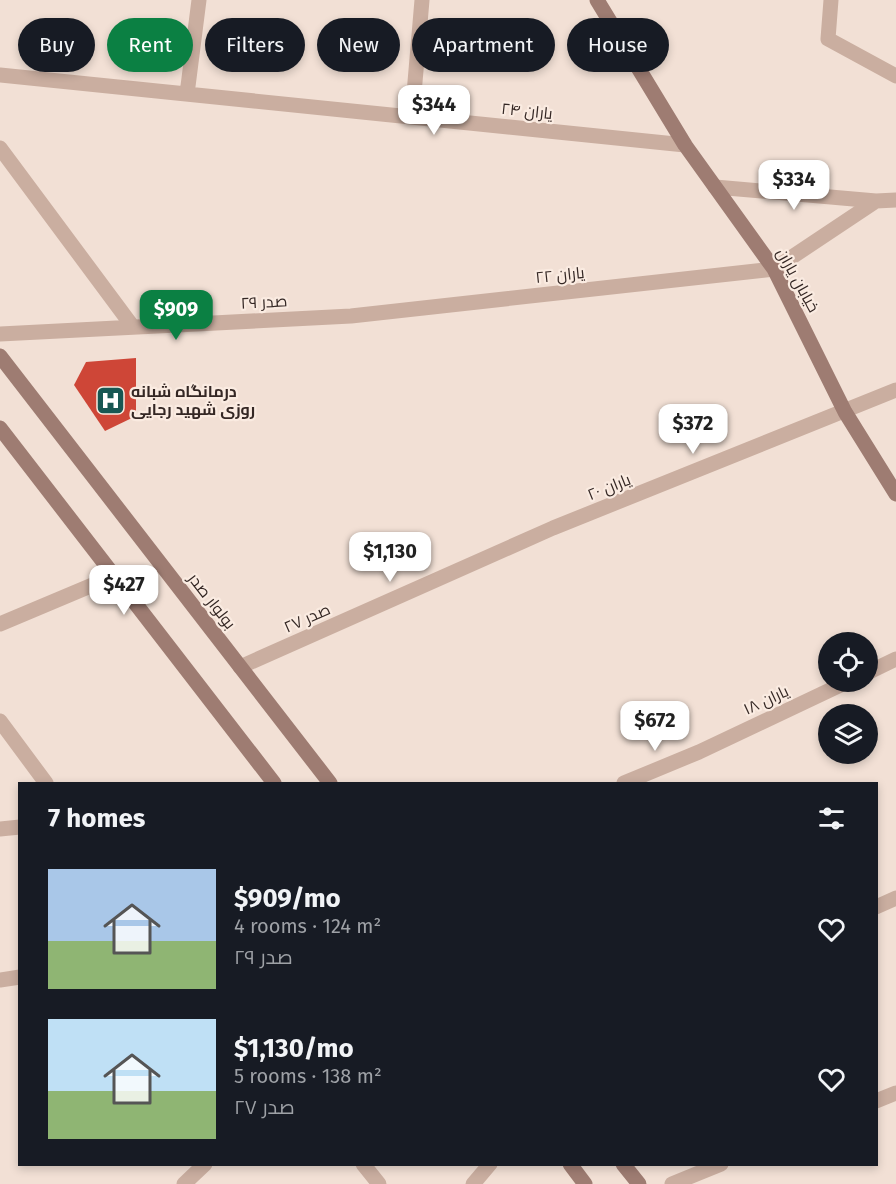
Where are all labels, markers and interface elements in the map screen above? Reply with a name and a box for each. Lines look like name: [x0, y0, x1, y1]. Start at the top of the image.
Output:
chip: Buy: [18, 18, 95, 72]
chip: Rent: [107, 18, 193, 72]
chip: Filters: [205, 18, 305, 72]
chip: New: [317, 18, 400, 72]
chip: Apartment: [412, 18, 555, 72]
chip: House: [567, 18, 669, 72]
pin: $344: [398, 85, 470, 136]
text: $344: [412, 92, 456, 116]
street label: یاران ۲۴: [500, 99, 554, 124]
pin: $334: [758, 160, 830, 211]
text: $334: [772, 167, 816, 191]
street label: خیابان یاران: [772, 245, 823, 316]
street label: یاران ۲۲: [535, 263, 586, 288]
pin: $909: [140, 290, 212, 341]
street label: صدر ۲۹: [240, 291, 288, 313]
text: $909: [154, 297, 198, 321]
place label: درمانگاه شبانه روزی شهید رجایی: [131, 382, 255, 419]
hospital icon: درمانگاه شبانه روزی شهید رجایی: [94, 384, 126, 416]
pin: $372: [657, 404, 729, 455]
text: $372: [673, 411, 713, 435]
street label: یاران ۲۰: [585, 470, 634, 505]
pin: $1,130: [341, 532, 439, 583]
text: $1,130: [363, 539, 417, 563]
pin: $427: [88, 565, 160, 616]
street label: بولوار صدر: [184, 568, 240, 633]
text: $427: [103, 572, 145, 596]
street label: صدر ۲۷: [281, 599, 333, 637]
map controls: [818, 632, 878, 764]
button: locate: [818, 632, 878, 692]
street label: یاران ۱۸: [741, 681, 793, 720]
pin: $672: [619, 701, 691, 752]
button: layers: [818, 704, 878, 764]
text: $672: [634, 708, 676, 732]
icon: filters: [815, 802, 848, 835]
text: 7 homes: [48, 803, 145, 834]
text: $909/mo: [234, 883, 341, 914]
icon: home: [96, 893, 168, 965]
icon: heart: [815, 913, 848, 946]
text: 4 rooms · 124 m²: [234, 914, 381, 938]
text: صدر ۲۹: [234, 945, 293, 969]
text: $1,130/mo: [234, 1033, 354, 1064]
icon: home: [96, 1043, 168, 1115]
icon: heart: [815, 1063, 848, 1096]
text: 5 rooms · 138 m²: [234, 1064, 382, 1088]
text: صدر ۲۷: [234, 1095, 295, 1119]

